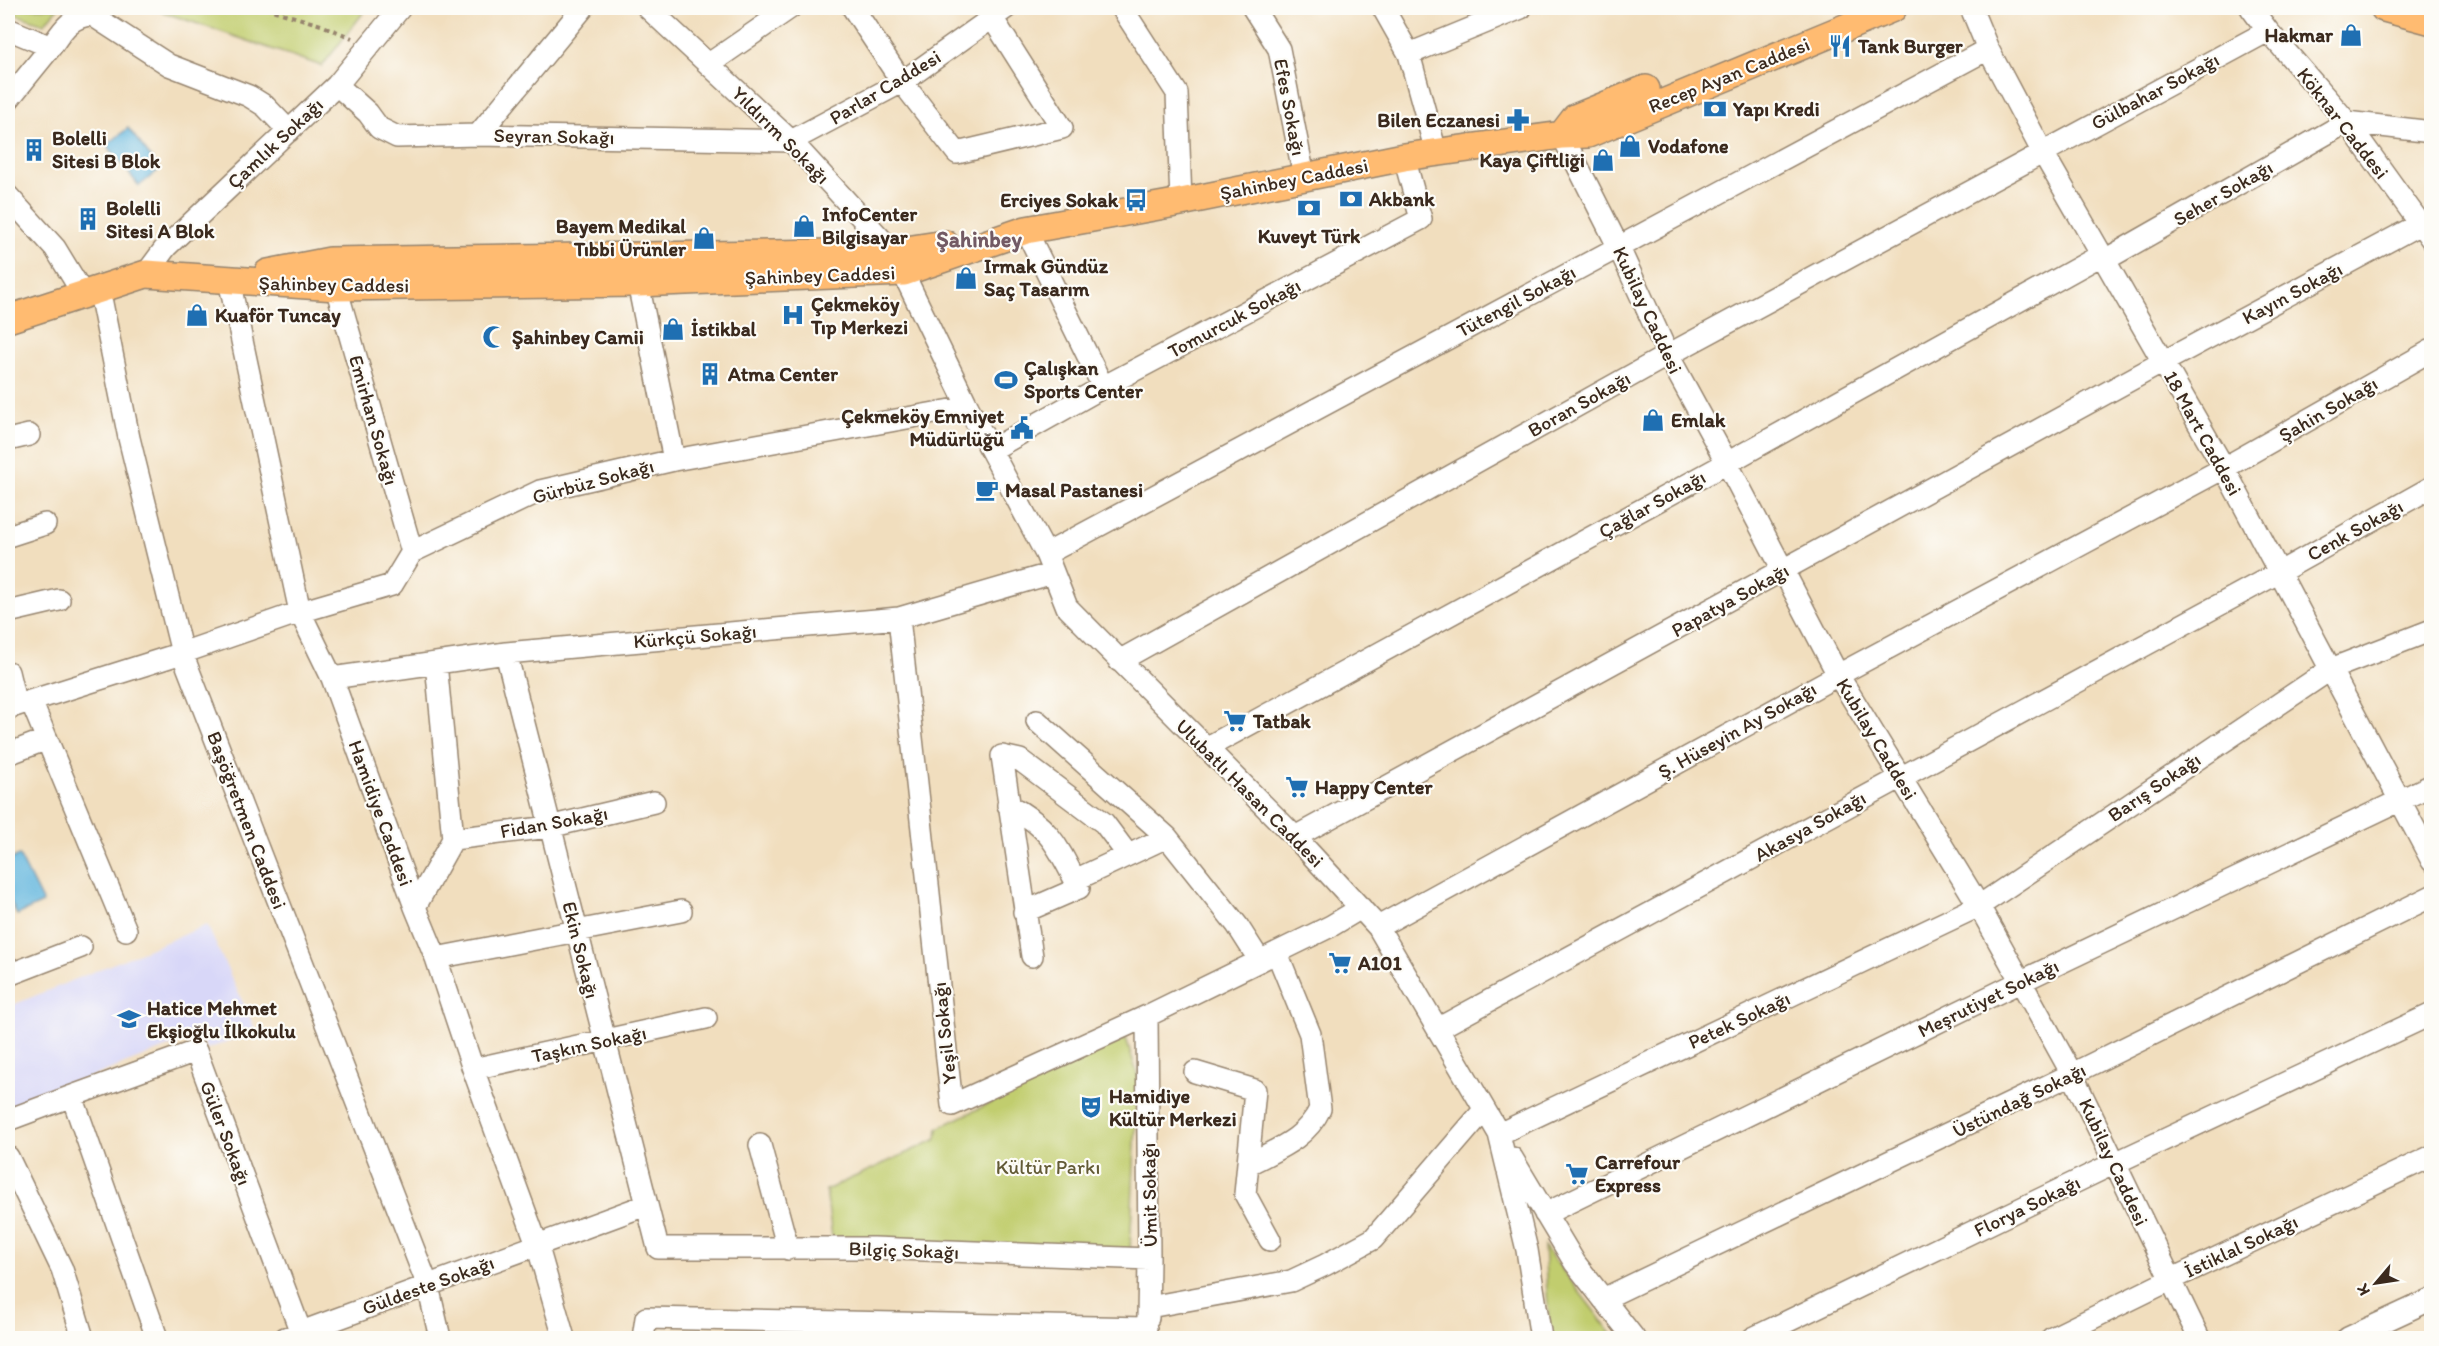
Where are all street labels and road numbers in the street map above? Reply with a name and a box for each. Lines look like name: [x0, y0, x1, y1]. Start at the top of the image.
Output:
street label: Recep Ayan Caddesi: [1645, 32, 1813, 118]
street label: Parlar Caddesi: [825, 44, 945, 130]
street label: Gülbahar Sokağı: [2087, 47, 2223, 135]
street label: Efes Sokağı: [1269, 56, 1311, 158]
street label: Köknar Caddesi: [2292, 62, 2394, 184]
street label: Yıldırım Sokağı: [727, 81, 835, 189]
street label: Çamlık Sokağı: [222, 92, 328, 194]
street label: Seyran Sokağı: [493, 123, 615, 149]
street label: Şahinbey Caddesi: [1218, 153, 1370, 205]
street label: Seher Sokağı: [2169, 155, 2277, 231]
street label: Kubilay Caddesi: [1608, 243, 1688, 377]
street label: Kayın Sokağı: [2238, 257, 2346, 329]
street label: Şahinbey Caddesi: [744, 260, 896, 290]
street label: Tütengil Sokağı: [1452, 260, 1580, 342]
street label: Şahinbey Caddesi: [259, 271, 409, 297]
street label: Tomurcuk Sokağı: [1163, 273, 1305, 363]
street label: Emirhan Sokağı: [344, 352, 404, 488]
street label: Boran Sokağı: [1523, 366, 1635, 442]
street label: 18 Mart Caddesi: [2159, 366, 2247, 500]
street label: Şahin Sokağı: [2274, 371, 2382, 447]
street label: Gürbüz Sokağı: [529, 453, 657, 509]
street label: Çağlar Sokağı: [1594, 465, 1710, 543]
street label: Cenk Sokağı: [2303, 494, 2407, 566]
street label: Papatya Sokağı: [1667, 558, 1793, 642]
street label: Kürkçü Sokağı: [632, 619, 758, 653]
street label: Kubilay Caddesi: [1831, 674, 1923, 804]
street label: Ş. Hüseyin Ay Sokağı: [1653, 676, 1821, 784]
street label: Ulubatlı Hasan Caddesi: [1171, 714, 1329, 872]
street label: Başöğretmen Caddesi: [202, 728, 292, 912]
street label: Hamidiye Caddesi: [343, 737, 419, 889]
street label: Barış Sokağı: [2103, 747, 2205, 827]
street label: Akasya Sokağı: [1750, 785, 1870, 867]
street label: Fidan Sokağı: [498, 801, 610, 843]
street label: Ekin Sokağı: [557, 899, 605, 1001]
street label: Meşrutiyet Sokağı: [1914, 953, 2062, 1043]
street label: Yeşil Sokağı: [927, 981, 961, 1085]
street label: Petek Sokağı: [1684, 986, 1794, 1054]
street label: Taşkın Sokağı: [529, 1020, 649, 1068]
street label: Üstündağ Sokağı: [1948, 1057, 2090, 1143]
street label: Güler Sokağı: [195, 1078, 257, 1188]
street label: Kubilay Caddesi: [2074, 1095, 2154, 1229]
street label: Ümit Sokağı: [1136, 1142, 1162, 1248]
street label: Florya Sokağı: [1970, 1170, 2084, 1242]
street label: İstiklal Sokağı: [2180, 1209, 2302, 1283]
street label: Bilgiç Sokağı: [848, 1236, 960, 1264]
street label: Güldeste Sokağı: [359, 1250, 497, 1320]

